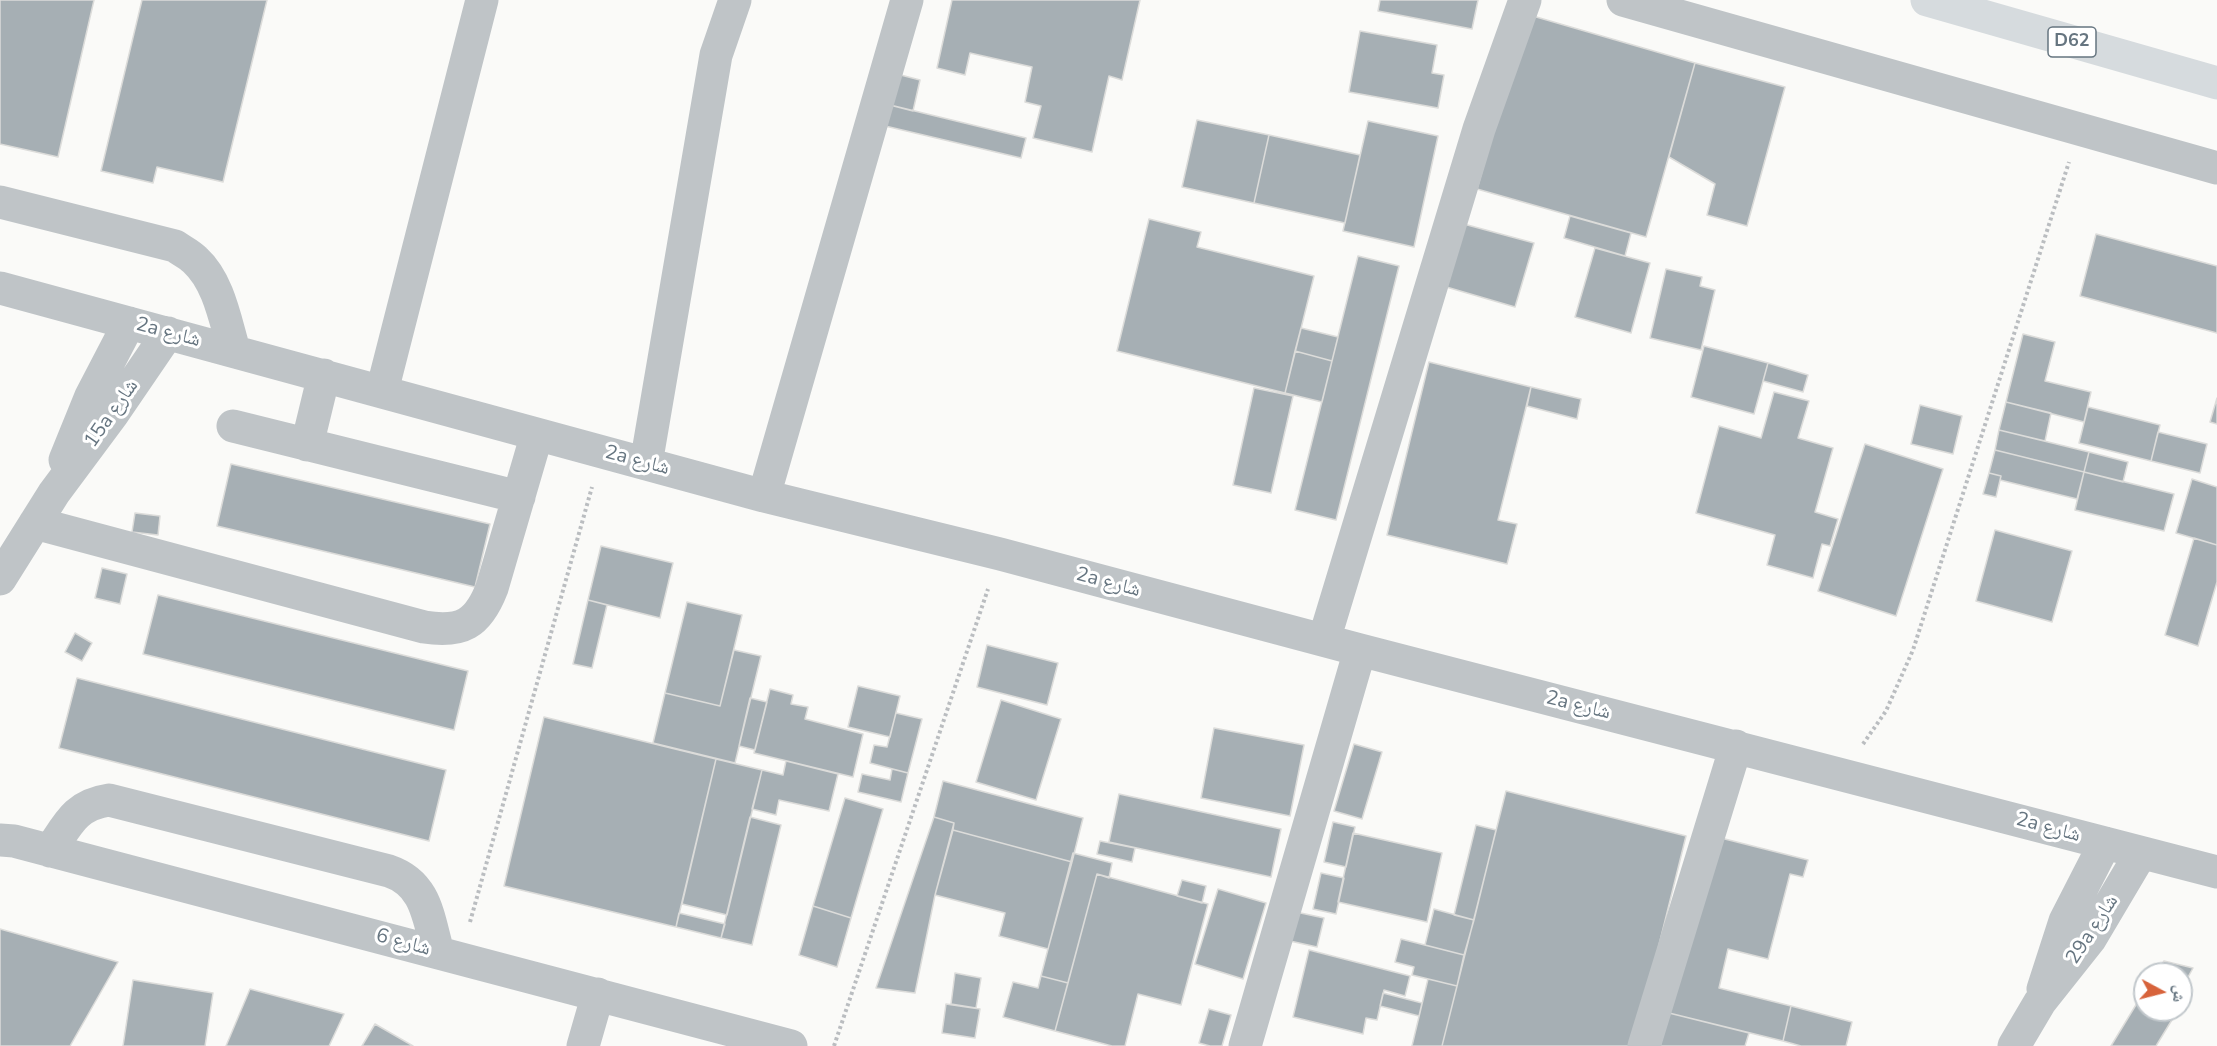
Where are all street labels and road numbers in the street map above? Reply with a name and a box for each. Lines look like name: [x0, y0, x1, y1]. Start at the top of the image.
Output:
road number: D62: [2048, 27, 2096, 57]
street label: 2a شارع: [133, 313, 203, 353]
street label: 15a شارع: [80, 375, 144, 453]
street label: 2a شارع: [602, 441, 672, 481]
street label: 2a شارع: [1073, 563, 1143, 603]
street label: 2a شارع: [1543, 686, 1613, 726]
street label: 2a شارع: [2013, 808, 2083, 848]
street label: 29a شارع: [2062, 891, 2124, 969]
street label: شارع 6: [373, 924, 433, 962]

